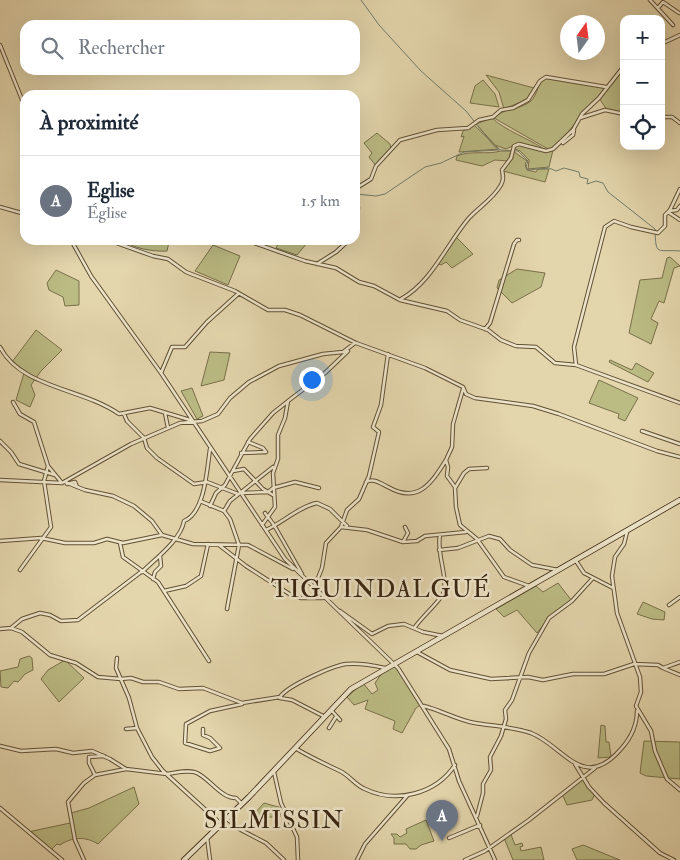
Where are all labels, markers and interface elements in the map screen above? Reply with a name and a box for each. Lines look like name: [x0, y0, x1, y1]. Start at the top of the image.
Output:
north arrow: [560, 15, 605, 60]
map controls: [620, 15, 665, 150]
button: +: [620, 15, 665, 60]
search box: [20, 20, 360, 75]
icon: search: [38, 34, 66, 62]
text: Rechercher: [78, 36, 165, 60]
button: −: [620, 60, 665, 105]
button: locate: [620, 105, 665, 150]
text: À proximité: [40, 109, 138, 136]
text: Eglise: [87, 179, 134, 203]
text: A: [51, 191, 61, 211]
text: 1.5 km: [301, 191, 340, 211]
text: Église: [87, 203, 127, 223]
your location: [299, 367, 325, 393]
district label: TIGUINDALGUÉ: [271, 573, 491, 605]
pin: A: [426, 800, 458, 841]
district label: SILMISSIN: [204, 805, 344, 836]

